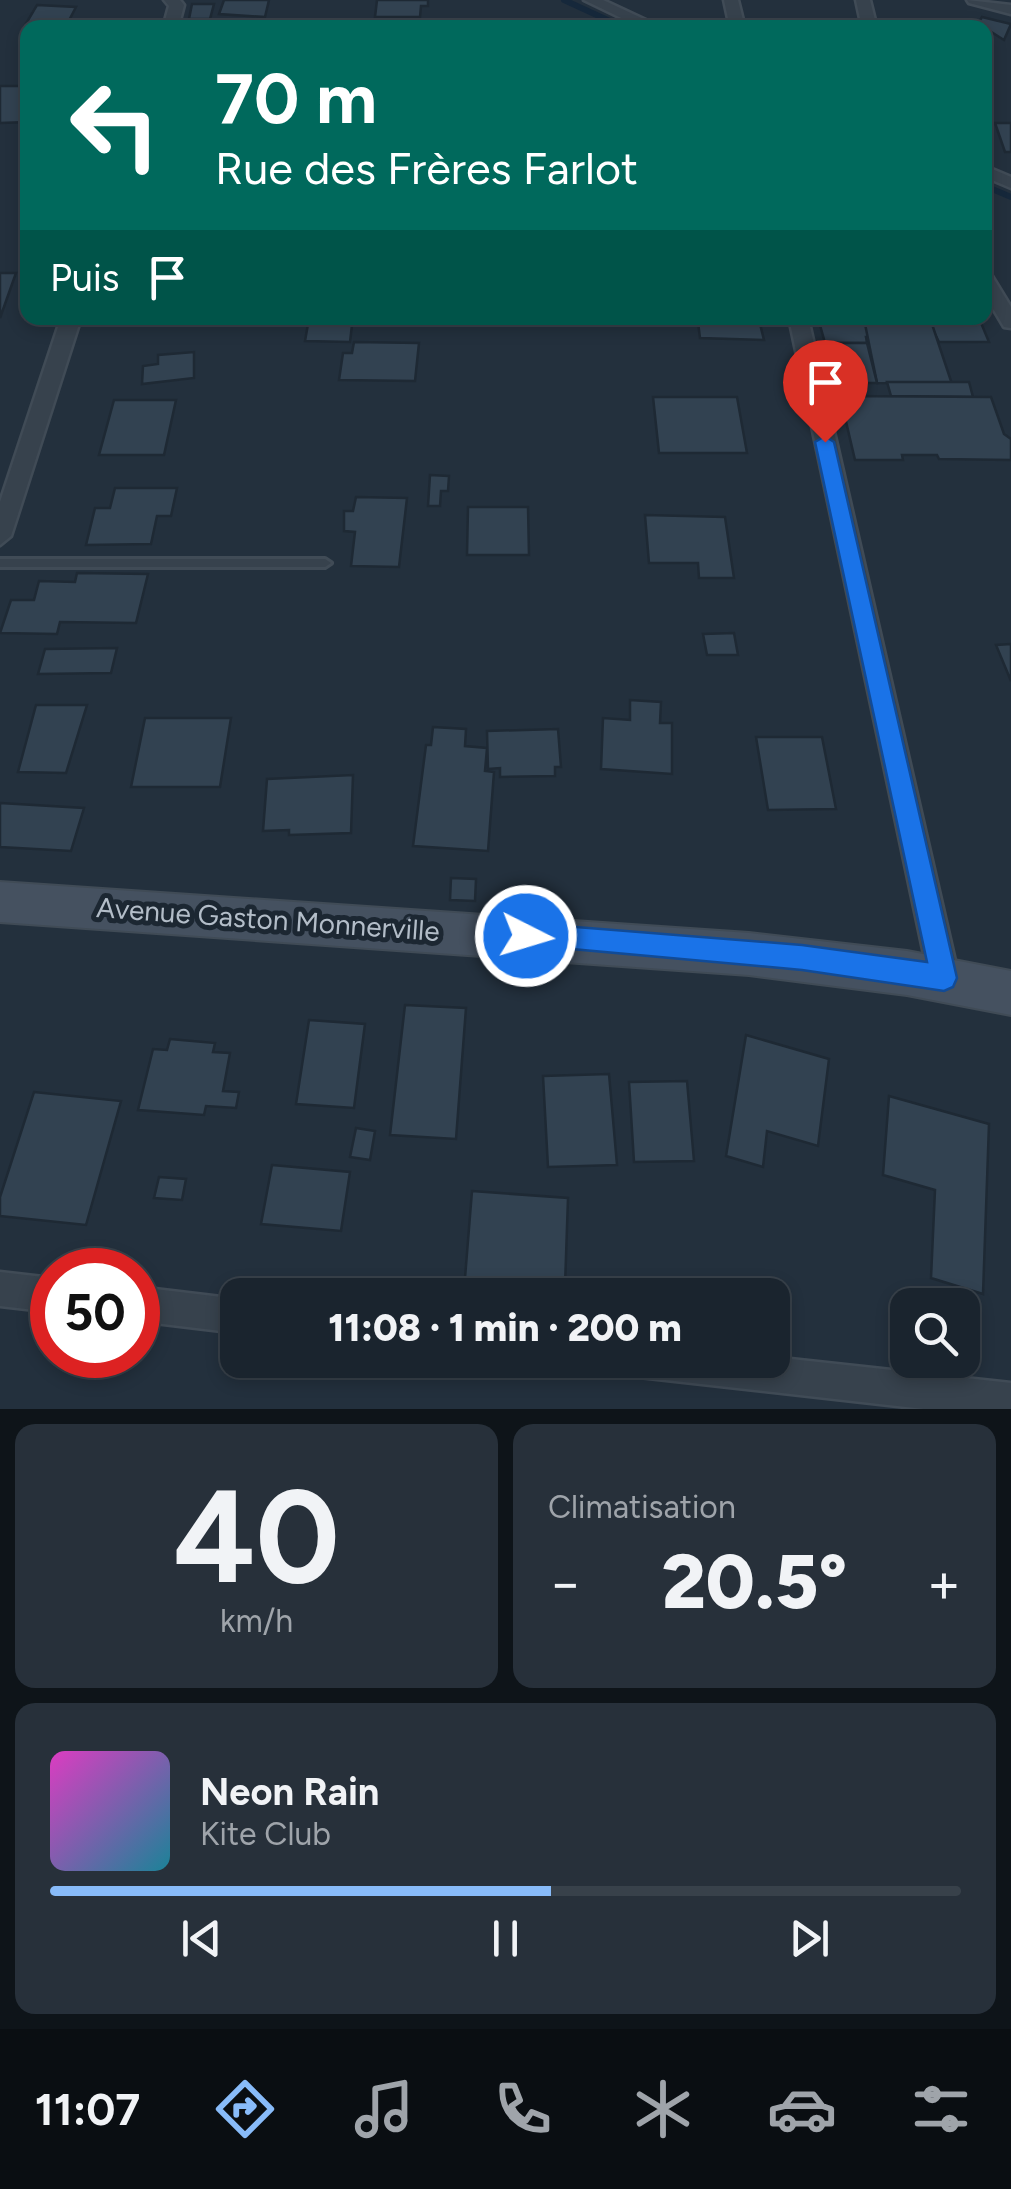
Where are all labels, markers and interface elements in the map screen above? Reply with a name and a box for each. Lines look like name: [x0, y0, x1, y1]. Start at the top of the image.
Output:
text: 70 m: [215, 56, 377, 141]
icon: left: [50, 60, 180, 190]
text: Rue des Frères Farlot: [215, 141, 638, 195]
icon: arrive: [140, 250, 195, 305]
text: Puis: [50, 255, 120, 301]
pin: [783, 340, 868, 443]
icon: arrive: [798, 355, 853, 410]
position arrow: [474, 884, 578, 988]
street label: Avenue Gaston Monnerville: [95, 890, 441, 948]
speed limit sign: 50: [30, 1248, 160, 1378]
map controls: [890, 1288, 980, 1378]
button: search: [890, 1288, 980, 1378]
text: 11:08 · 1 min · 200 m: [328, 1305, 682, 1351]
text: 40: [173, 1459, 340, 1615]
text: Climatisation: [548, 1488, 736, 1526]
text: 20.5°: [662, 1537, 847, 1627]
text: −: [548, 1550, 582, 1616]
text: +: [927, 1550, 961, 1616]
text: km/h: [220, 1602, 293, 1640]
text: Neon Rain: [200, 1769, 379, 1815]
text: Kite Club: [200, 1815, 331, 1853]
icon: previous: [174, 1911, 229, 1966]
icon: pause: [478, 1911, 533, 1966]
icon: next: [782, 1911, 837, 1966]
icon: directions: [210, 2074, 280, 2144]
icon: music: [349, 2074, 419, 2144]
icon: phone: [488, 2074, 558, 2144]
icon: climate: [628, 2074, 698, 2144]
icon: car: [767, 2074, 837, 2144]
icon: filters: [906, 2074, 976, 2144]
text: 11:07: [35, 2082, 140, 2136]

